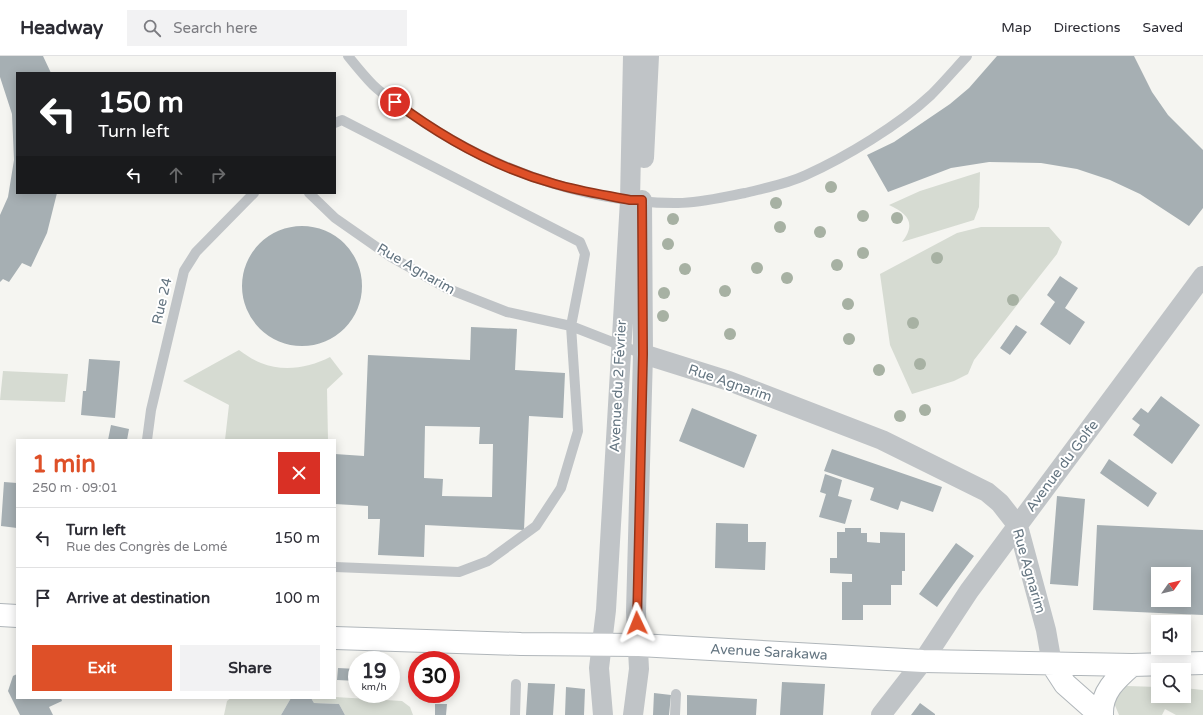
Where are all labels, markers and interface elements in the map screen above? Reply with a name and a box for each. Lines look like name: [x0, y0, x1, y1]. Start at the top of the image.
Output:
search box: [127, 10, 407, 46]
text: Headway: [20, 17, 103, 39]
icon: search: [141, 17, 163, 39]
text: Search here: [173, 19, 258, 37]
text: Map: [1001, 19, 1032, 36]
text: Directions: [1054, 19, 1121, 36]
text: Saved: [1143, 19, 1183, 36]
pin: [378, 85, 412, 119]
text: 150 m: [98, 86, 184, 120]
icon: left: [32, 88, 84, 140]
icon: arrive: [384, 91, 406, 113]
text: Turn left: [98, 120, 170, 142]
icon: left: [123, 164, 145, 186]
icon: ahead: [165, 164, 187, 186]
icon: right: [207, 164, 229, 186]
street label: Rue Agnarim: [374, 240, 458, 298]
street label: Rue 24: [148, 276, 176, 326]
street label: Avenue du 2 Février: [606, 319, 630, 453]
street label: Rue Agnarim: [686, 361, 774, 405]
street label: Avenue du Golfe: [1022, 417, 1102, 515]
text: 1 min: [32, 450, 96, 479]
button: close: [278, 452, 320, 494]
text: 250 m · 09:01: [32, 480, 118, 496]
text: Turn left: [66, 521, 126, 539]
icon: left: [32, 527, 54, 549]
street label: Rue Agnarim: [1009, 527, 1049, 615]
text: 150 m: [274, 529, 320, 547]
text: Rue des Congrès de Lomé: [66, 539, 227, 555]
north arrow: [1151, 567, 1191, 607]
map controls: [1151, 567, 1191, 703]
icon: arrive: [32, 587, 54, 609]
text: Arrive at destination: [66, 589, 210, 607]
text: 100 m: [274, 589, 320, 607]
position arrow: [616, 602, 658, 644]
button: sound: [1151, 615, 1191, 655]
street label: Avenue Sarakawa: [710, 640, 828, 664]
button: Exit: [32, 645, 172, 691]
button: Share: [180, 645, 320, 691]
speed limit sign: 30: [408, 651, 460, 703]
text: 19: [361, 660, 387, 684]
button: search: [1151, 663, 1191, 703]
text: km/h: [361, 681, 387, 693]

